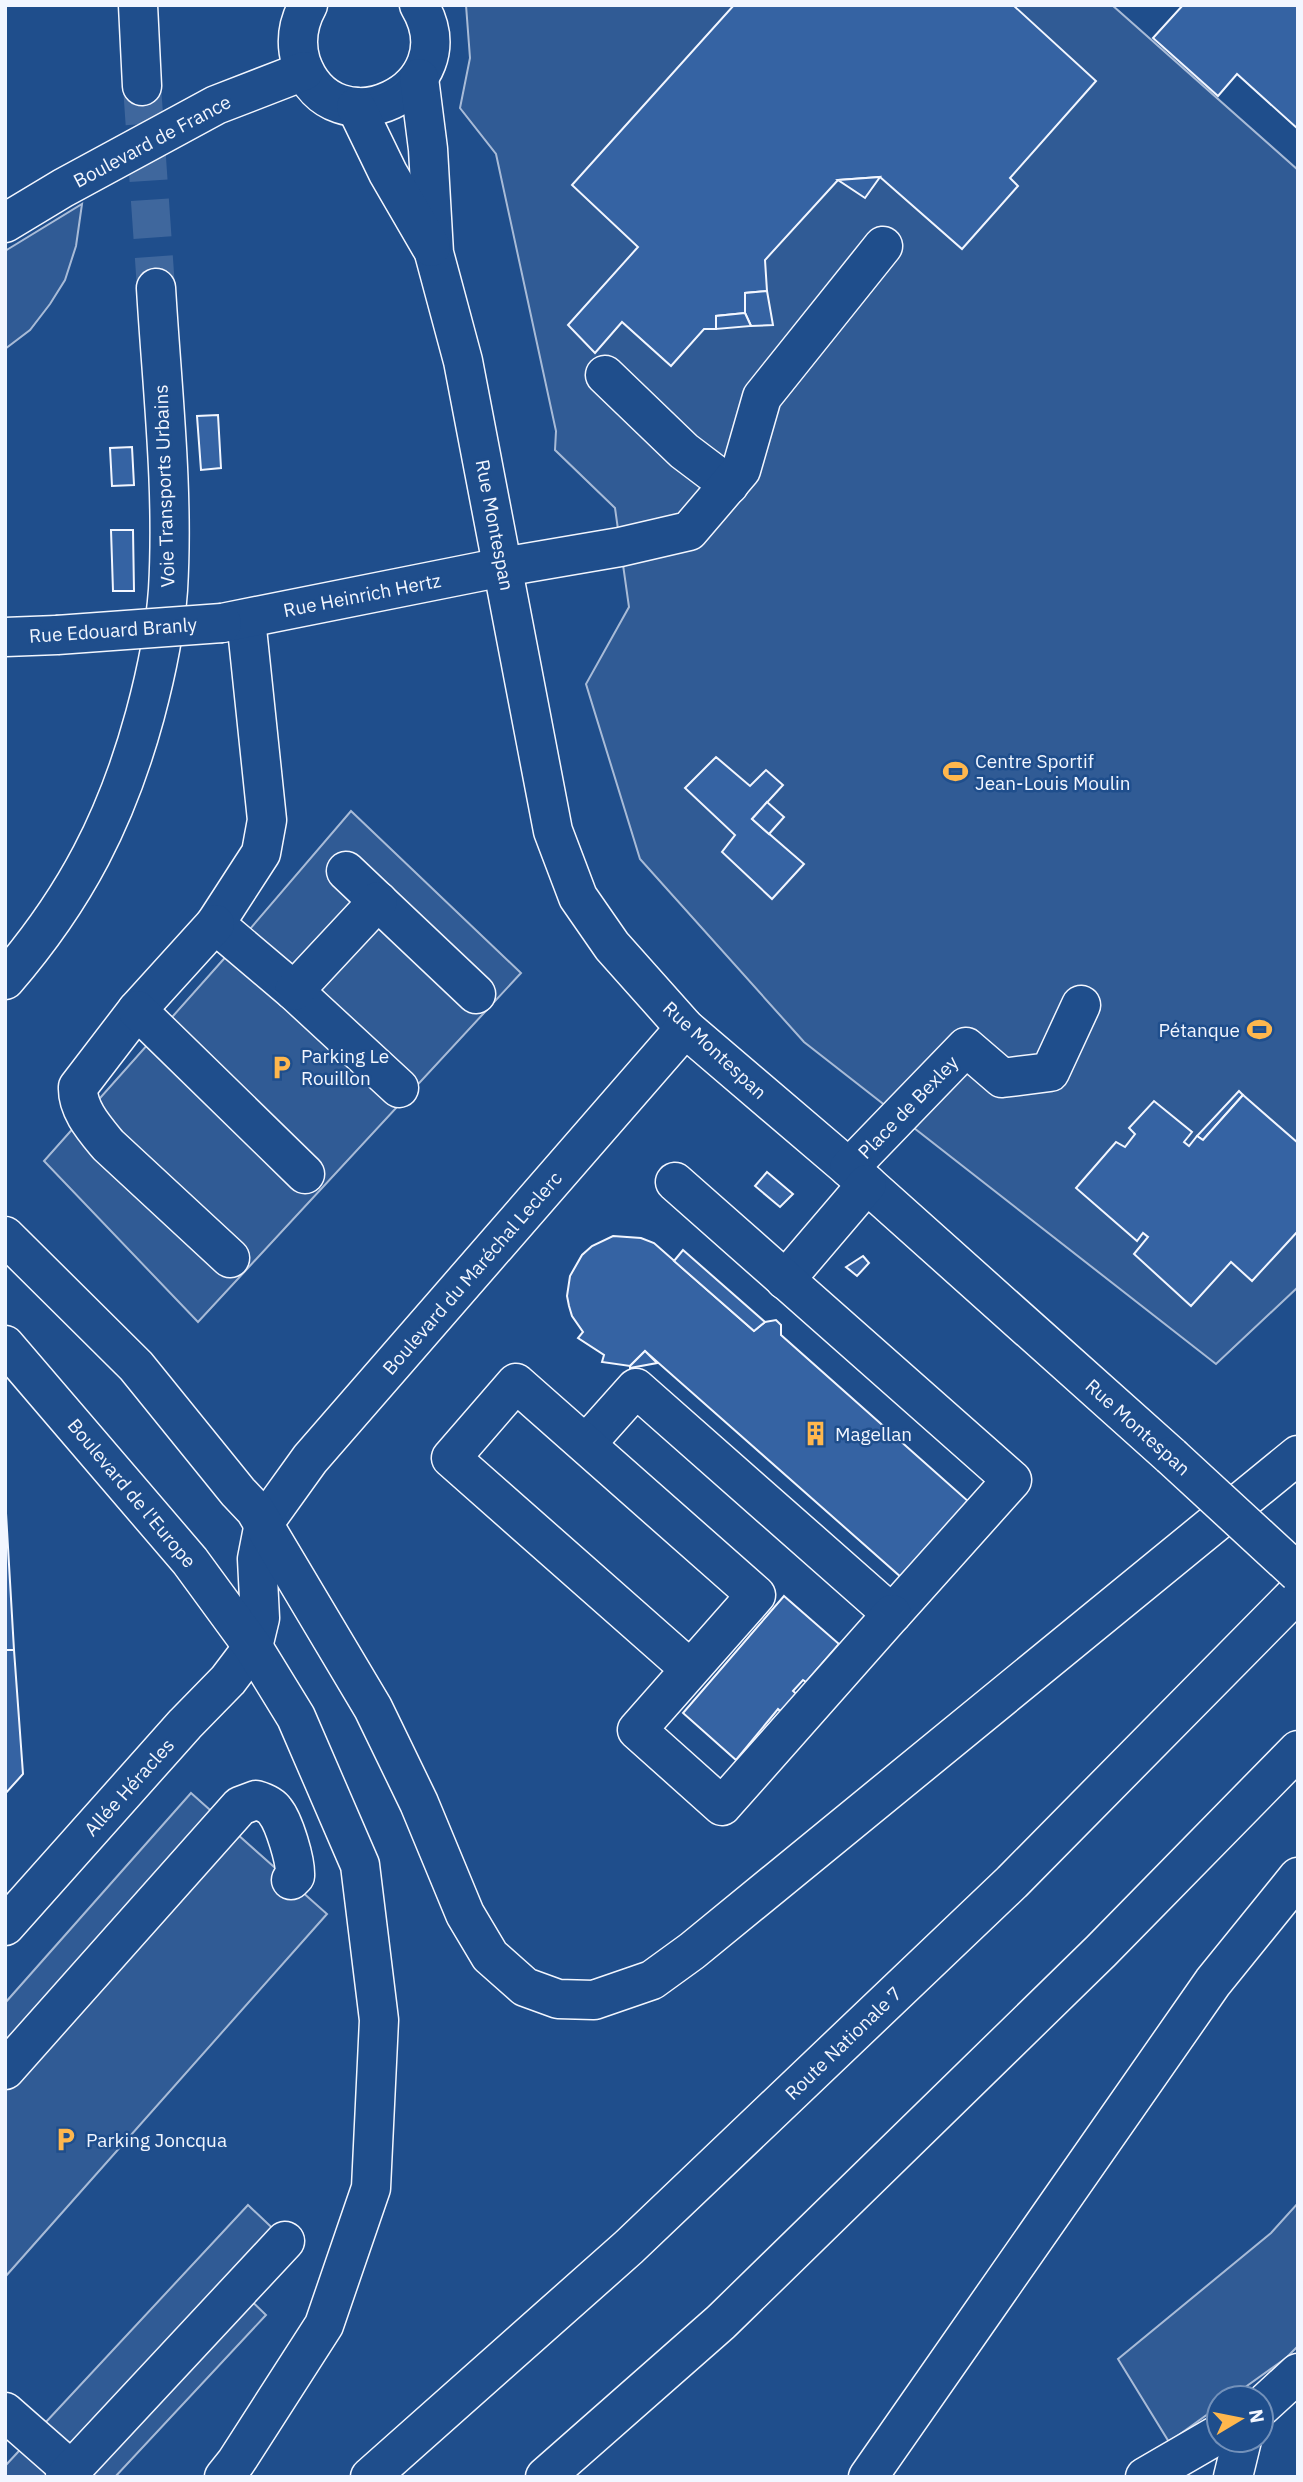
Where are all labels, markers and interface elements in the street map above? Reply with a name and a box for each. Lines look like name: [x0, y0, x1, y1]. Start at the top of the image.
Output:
street label: Boulevard de France: [69, 89, 235, 193]
street label: Voie Transports Urbains: [148, 384, 180, 588]
street label: Rue Montespan: [471, 457, 519, 593]
street label: Rue Heinrich Hertz: [281, 568, 443, 622]
street label: Rue Edouard Branly: [28, 612, 198, 648]
place label: Centre Sportif Jean-Louis Moulin: [975, 749, 1130, 795]
sports icon: Centre Sportif Jean-Louis Moulin: [941, 758, 969, 786]
street label: Rue Montespan: [658, 996, 772, 1104]
sports icon: Pétanque: [1246, 1016, 1274, 1044]
place label: Pétanque: [1159, 1018, 1240, 1042]
place label: Parking Le Rouillon: [301, 1044, 389, 1090]
street label: Place de Bexley: [853, 1050, 964, 1164]
parking icon: Parking Le Rouillon: [267, 1053, 295, 1081]
street label: Boulevard du Maréchal Leclerc: [377, 1166, 567, 1380]
street label: Rue Montespan: [1081, 1374, 1195, 1480]
street label: Boulevard de l'Europe: [63, 1413, 201, 1573]
building icon: Magellan: [801, 1420, 829, 1448]
place label: Magellan: [835, 1422, 912, 1446]
street label: Allée Héracles: [79, 1733, 179, 1841]
street label: Route Nationale 7: [780, 1981, 906, 2105]
parking icon: Parking Joncqua: [52, 2126, 80, 2154]
place label: Parking Joncqua: [86, 2128, 227, 2152]
north arrow: [1205, 2384, 1275, 2454]
text: N: [1244, 2407, 1270, 2425]

